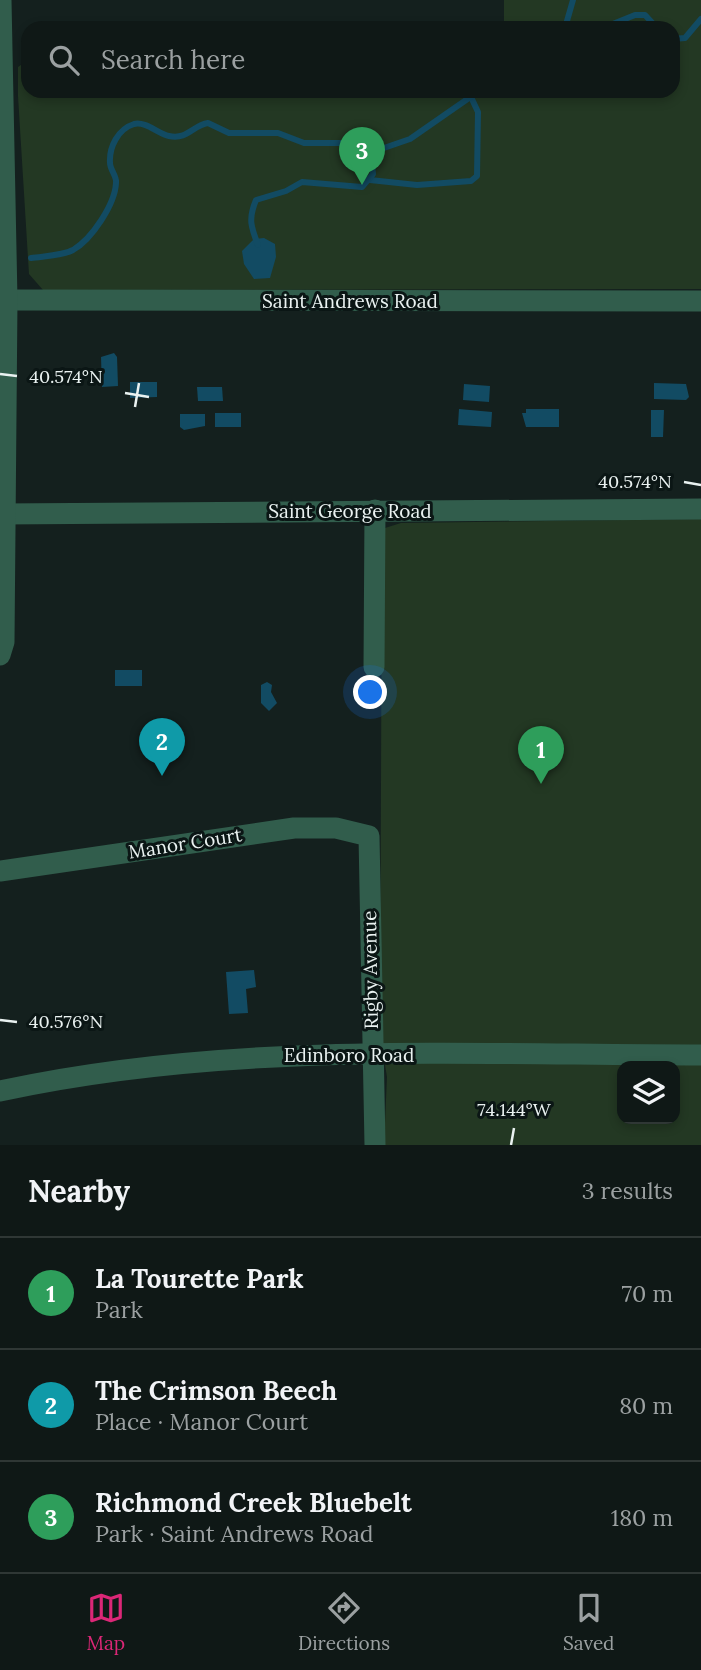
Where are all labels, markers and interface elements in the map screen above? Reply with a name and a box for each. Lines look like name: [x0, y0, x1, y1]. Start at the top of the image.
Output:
search box: [21, 21, 680, 98]
icon: search: [45, 41, 83, 79]
text: Search here: [101, 43, 245, 76]
pin: 3: [339, 127, 385, 185]
street label: Saint Andrews Road: [262, 289, 438, 313]
text: 40.574°N: [29, 365, 103, 388]
text: 40.574°N: [598, 470, 672, 493]
street label: Saint George Road: [268, 499, 432, 523]
your location: [353, 675, 387, 709]
pin: 2: [139, 718, 185, 776]
pin: 1: [518, 726, 564, 784]
street label: Manor Court: [127, 822, 244, 864]
street label: Rigby Avenue: [357, 910, 383, 1030]
text: 40.576°N: [29, 1010, 103, 1033]
street label: Edinboro Road: [284, 1043, 414, 1067]
map controls: [617, 1061, 680, 1124]
button: layers: [617, 1061, 680, 1124]
text: 74.144°W: [477, 1098, 552, 1121]
text: Nearby: [28, 1172, 130, 1210]
text: 3 results: [582, 1176, 673, 1205]
text: La Tourette Park: [95, 1262, 304, 1295]
text: 1: [46, 1279, 56, 1308]
text: 70 m: [622, 1279, 673, 1308]
text: Park: [95, 1295, 143, 1324]
text: The Crimson Beech: [95, 1374, 337, 1407]
text: 2: [45, 1391, 57, 1420]
text: 80 m: [619, 1391, 673, 1420]
text: Place · Manor Court: [95, 1407, 308, 1436]
text: Richmond Creek Bluebelt: [95, 1486, 412, 1519]
text: 3: [45, 1503, 57, 1532]
text: 180 m: [611, 1503, 673, 1532]
text: Park · Saint Andrews Road: [95, 1519, 374, 1548]
tab: Map: [87, 1589, 125, 1655]
tab: Directions: [298, 1589, 390, 1655]
tab: Saved: [563, 1589, 614, 1655]

